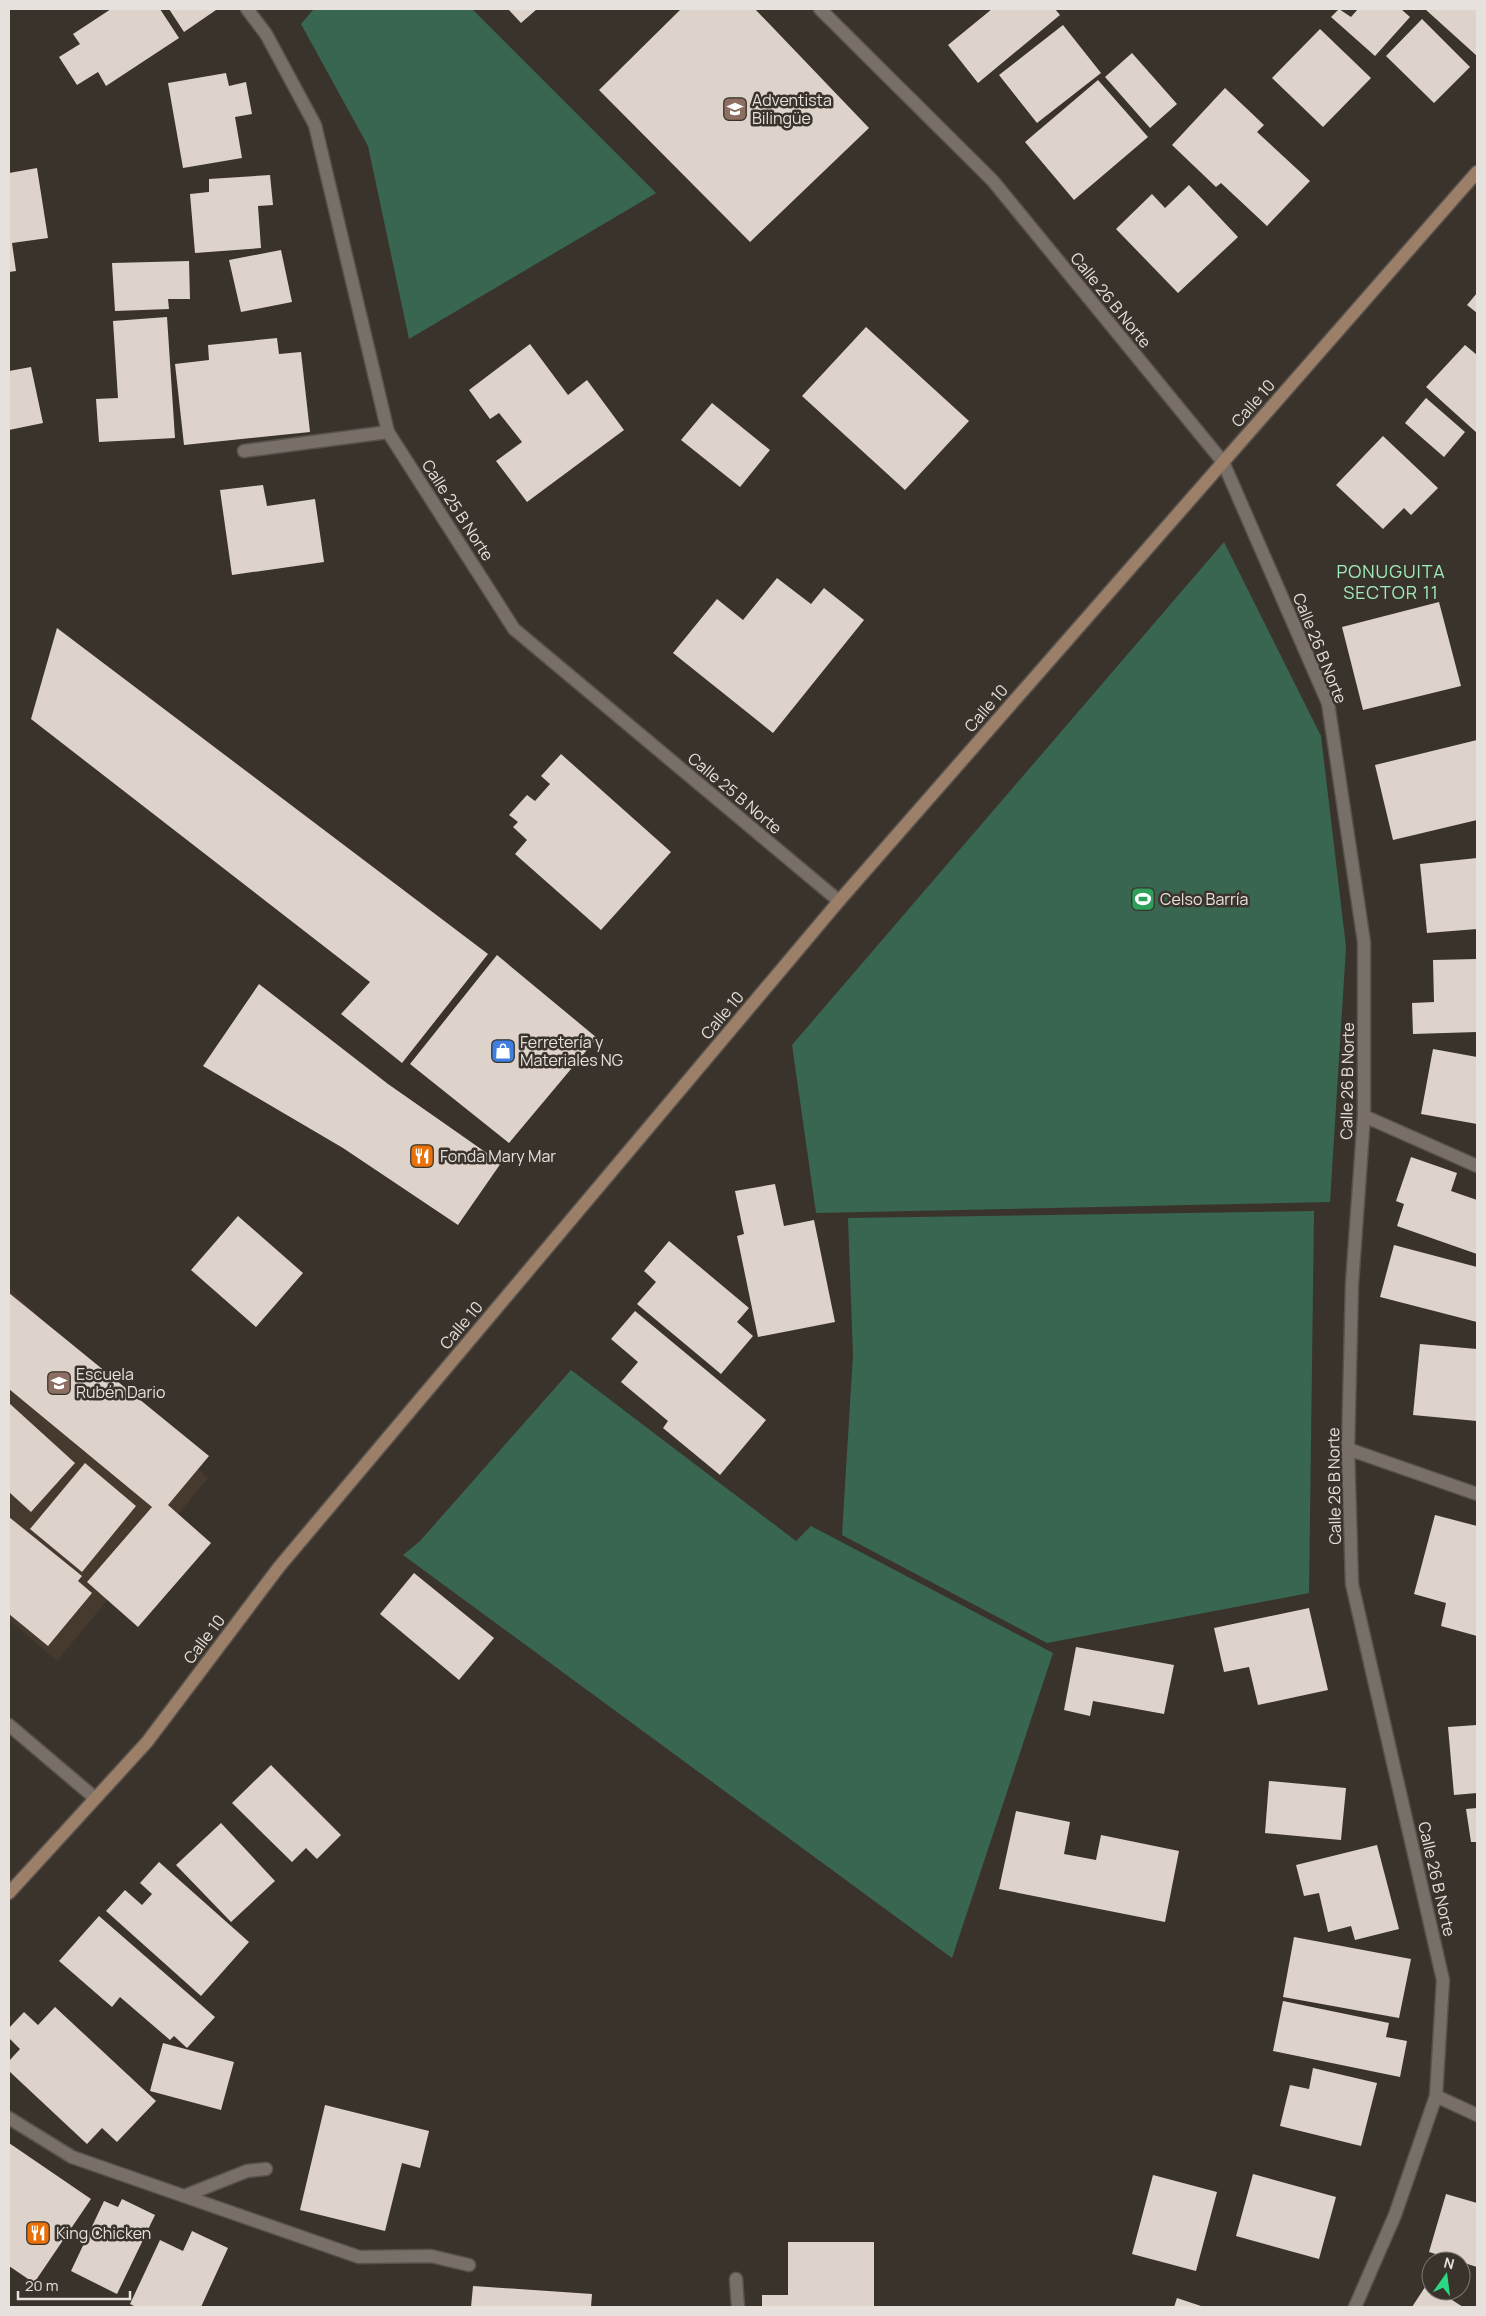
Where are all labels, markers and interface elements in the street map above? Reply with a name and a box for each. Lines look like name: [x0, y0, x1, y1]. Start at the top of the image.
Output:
place label: Adventista Bilingüe: [752, 89, 832, 129]
school or university icon: Adventista Bilingüe: [722, 96, 748, 122]
street label: Calle 26 B Norte: [1066, 248, 1156, 352]
street label: Calle 10: [1226, 375, 1280, 431]
street label: Calle 25 B Norte: [417, 455, 499, 565]
district label: PONUGUITA SECTOR 11: [1336, 559, 1446, 604]
street label: Calle 26 B Norte: [1288, 590, 1352, 706]
street label: Calle 10: [959, 680, 1013, 736]
street label: Calle 25 B Norte: [683, 747, 787, 839]
sports icon: Celso Barría: [1130, 886, 1156, 912]
place label: Celso Barría: [1160, 888, 1248, 910]
street label: Calle 10: [695, 986, 749, 1044]
street label: Calle 26 B Norte: [1335, 1022, 1359, 1140]
place label: Ferretería y Materiales NG: [520, 1031, 623, 1071]
shop icon: Ferretería y Materiales NG: [490, 1038, 516, 1064]
restaurant icon: Fonda Mary Mar: [409, 1143, 435, 1169]
place label: Fonda Mary Mar: [440, 1145, 556, 1167]
street label: Calle 10: [434, 1296, 488, 1354]
place label: Escuela Rubén Dario: [76, 1363, 165, 1403]
school or university icon: Escuela Rubén Dario: [46, 1370, 72, 1396]
street label: Calle 26 B Norte: [1322, 1427, 1346, 1545]
street label: Calle 10: [178, 1610, 230, 1668]
street label: Calle 26 B Norte: [1413, 1819, 1461, 1939]
restaurant icon: King Chicken: [25, 2220, 51, 2246]
place label: King Chicken: [56, 2222, 151, 2244]
north arrow: [1421, 2251, 1471, 2301]
text: N: [1442, 2252, 1456, 2273]
scale bar: [18, 2268, 130, 2300]
text: 20 m: [25, 2275, 58, 2296]

